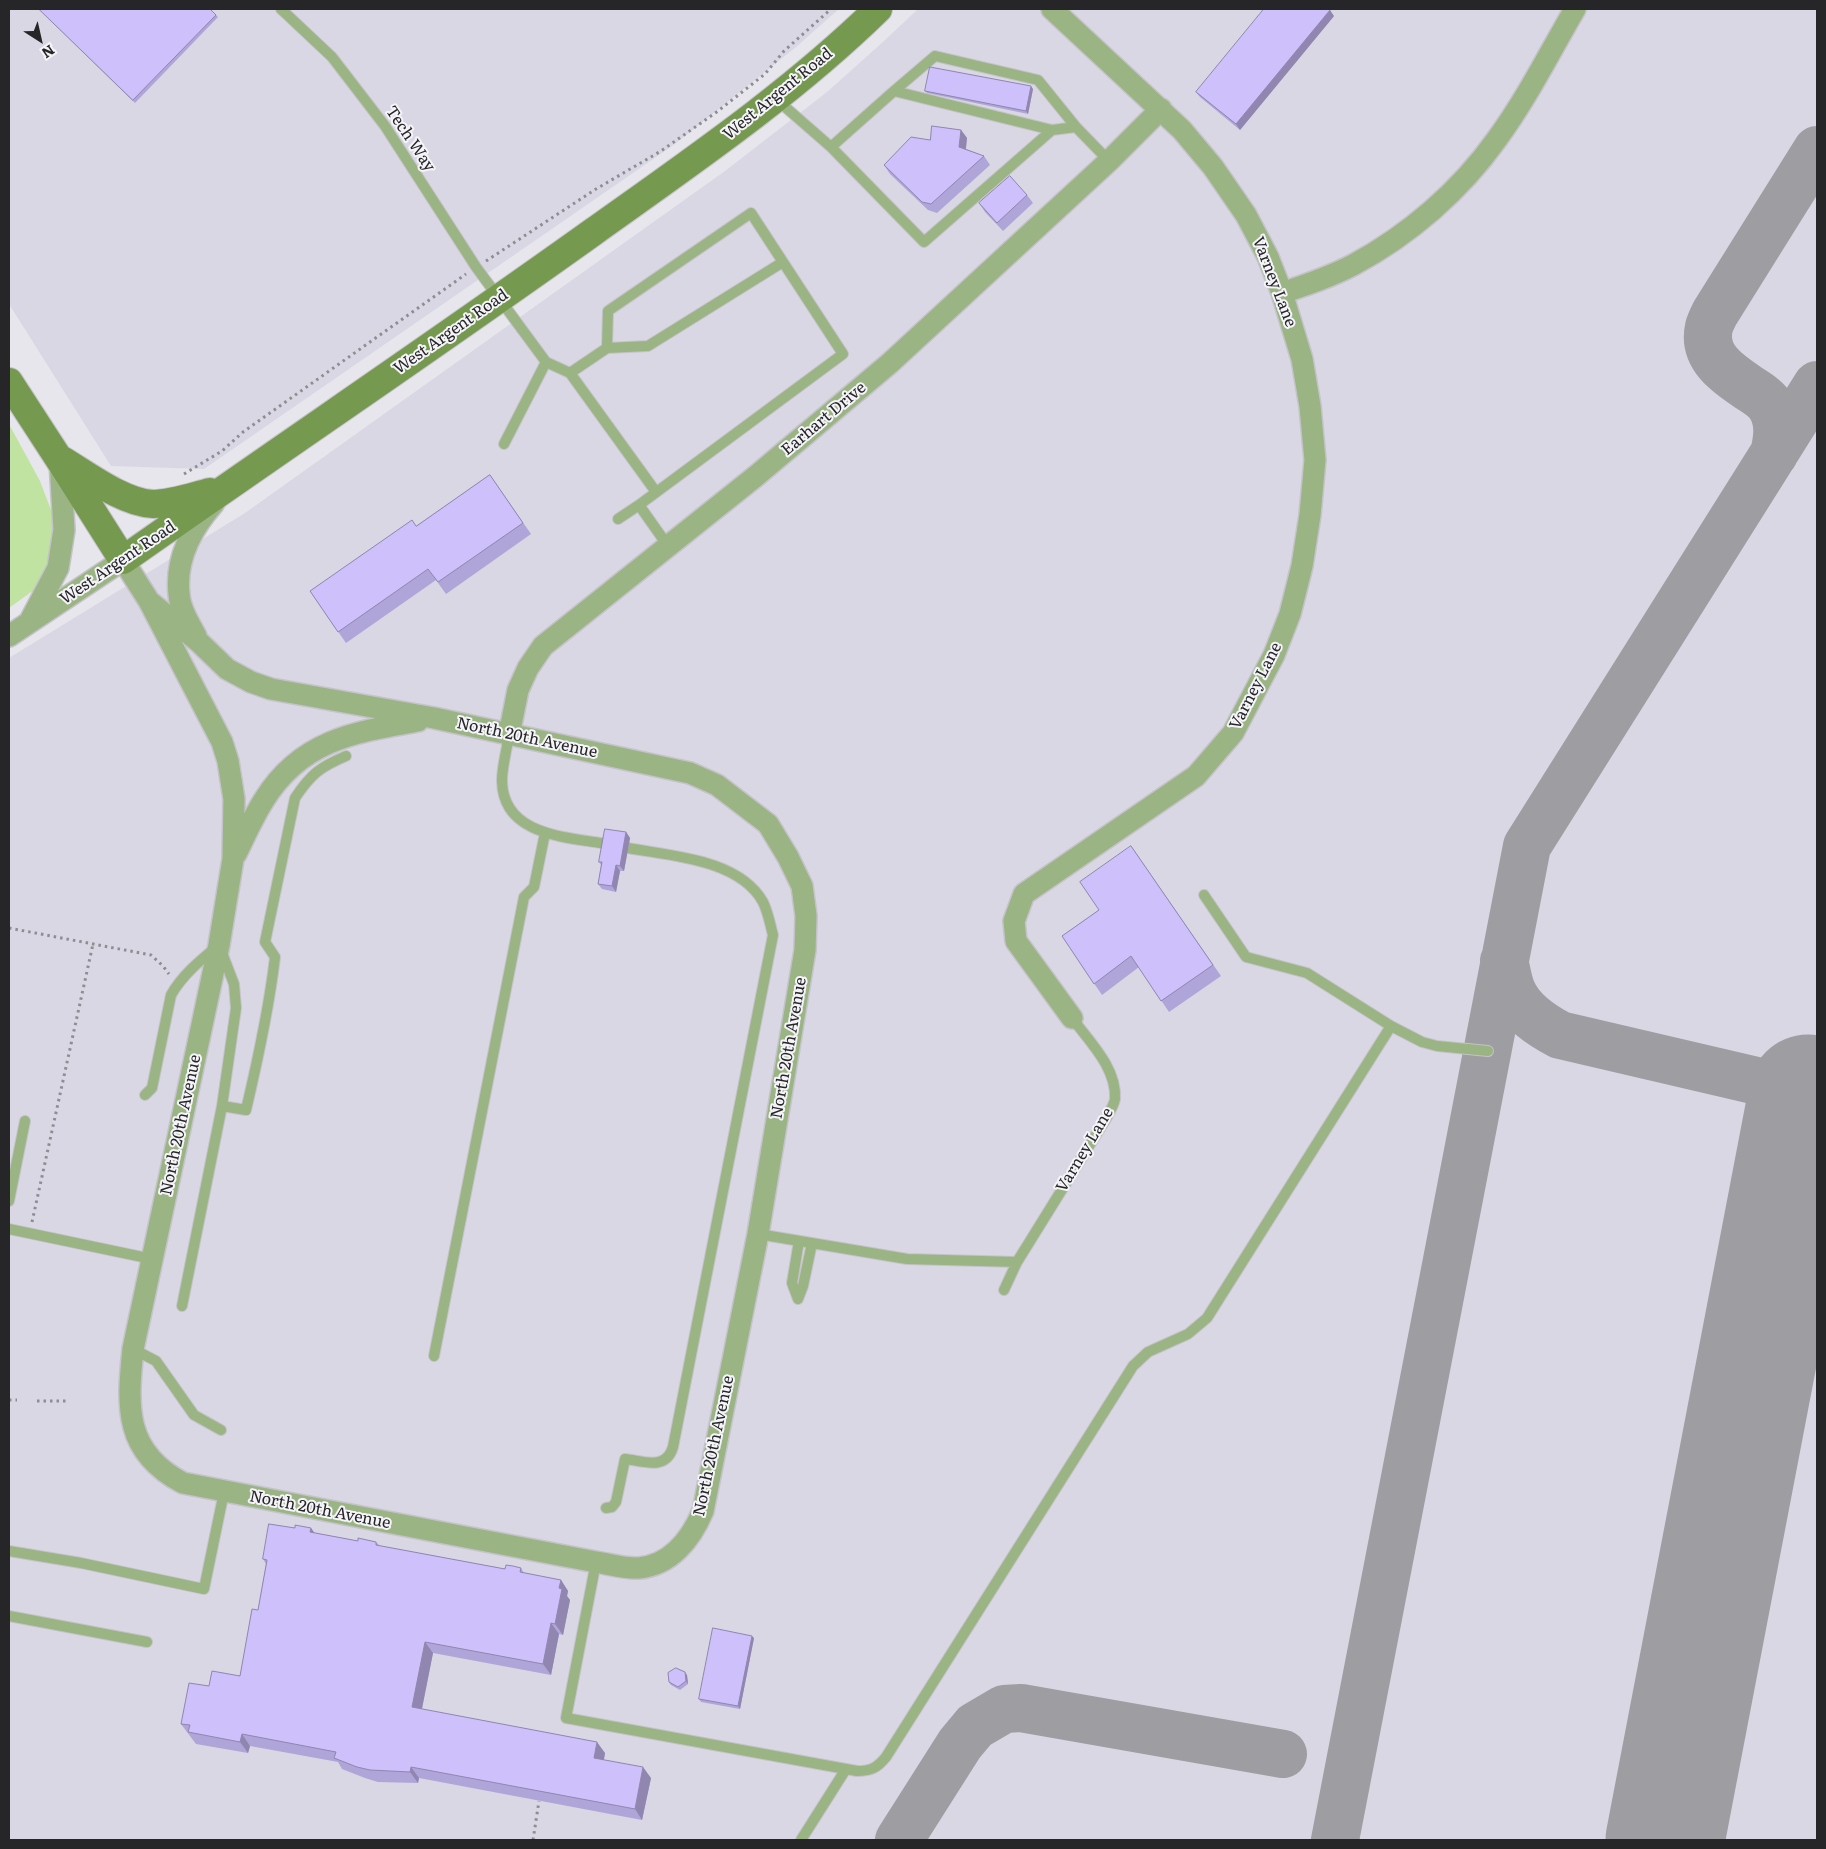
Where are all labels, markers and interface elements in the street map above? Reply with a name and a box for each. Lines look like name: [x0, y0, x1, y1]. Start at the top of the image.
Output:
north arrow: [15, 15, 65, 65]
text: N: [38, 41, 59, 64]
street label: West Argent Road: [719, 44, 837, 144]
street label: Tech Way: [381, 103, 439, 175]
street label: Varney Lane: [1248, 234, 1300, 330]
street label: West Argent Road: [390, 285, 512, 379]
street label: Earhart Drive: [778, 378, 870, 460]
street label: West Argent Road: [57, 517, 179, 609]
street label: Varney Lane: [1226, 639, 1286, 733]
street label: North 20th Avenue: [455, 714, 599, 762]
street label: North 20th Avenue: [767, 976, 811, 1120]
street label: North 20th Avenue: [157, 1053, 205, 1197]
street label: Varney Lane: [1052, 1104, 1118, 1196]
street label: North 20th Avenue: [690, 1374, 738, 1518]
street label: North 20th Avenue: [248, 1487, 392, 1533]

